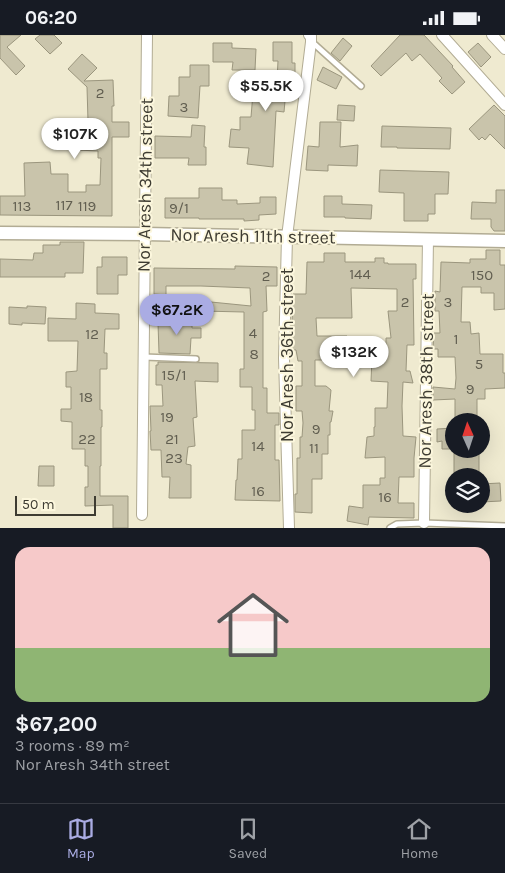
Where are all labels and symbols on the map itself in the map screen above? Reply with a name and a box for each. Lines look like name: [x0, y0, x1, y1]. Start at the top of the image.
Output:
pin: $55.5K: [225, 69, 307, 112]
house number: 2: [96, 84, 104, 102]
street label: Nor Aresh 34th street: [132, 97, 158, 272]
house number: 3: [180, 98, 188, 116]
pin: $107K: [40, 117, 110, 160]
house number: 117: [56, 196, 72, 214]
house number: 113: [13, 197, 31, 215]
house number: 119: [78, 197, 96, 215]
house number: 9/1: [169, 199, 189, 217]
street label: Nor Aresh 11th street: [170, 224, 336, 248]
house number: 144: [349, 265, 371, 283]
house number: 150: [471, 266, 493, 284]
house number: 2: [262, 267, 270, 285]
street label: Nor Aresh 36th street: [276, 268, 298, 442]
pin: $67.2K: [136, 293, 218, 336]
house number: 2: [401, 293, 409, 311]
street label: Nor Aresh 38th street: [413, 293, 439, 469]
house number: 3: [444, 293, 452, 311]
house number: 4: [249, 324, 258, 342]
house number: 12: [85, 325, 99, 343]
house number: 1: [454, 330, 458, 348]
pin: $132K: [319, 335, 389, 378]
house number: 8: [249, 345, 259, 363]
house number: 5: [475, 355, 483, 373]
house number: 15/1: [162, 366, 186, 384]
house number: 9: [466, 380, 474, 398]
house number: 18: [79, 388, 93, 406]
house number: 19: [160, 408, 174, 426]
north arrow: [445, 413, 490, 457]
house number: 9: [312, 420, 320, 438]
house number: 22: [78, 430, 96, 448]
house number: 21: [165, 430, 179, 448]
house number: 14: [251, 437, 265, 455]
house number: 11: [309, 439, 319, 457]
house number: 23: [165, 449, 183, 467]
house number: 16: [251, 482, 265, 500]
house number: 16: [378, 488, 392, 506]
scale bar: [15, 493, 96, 516]

